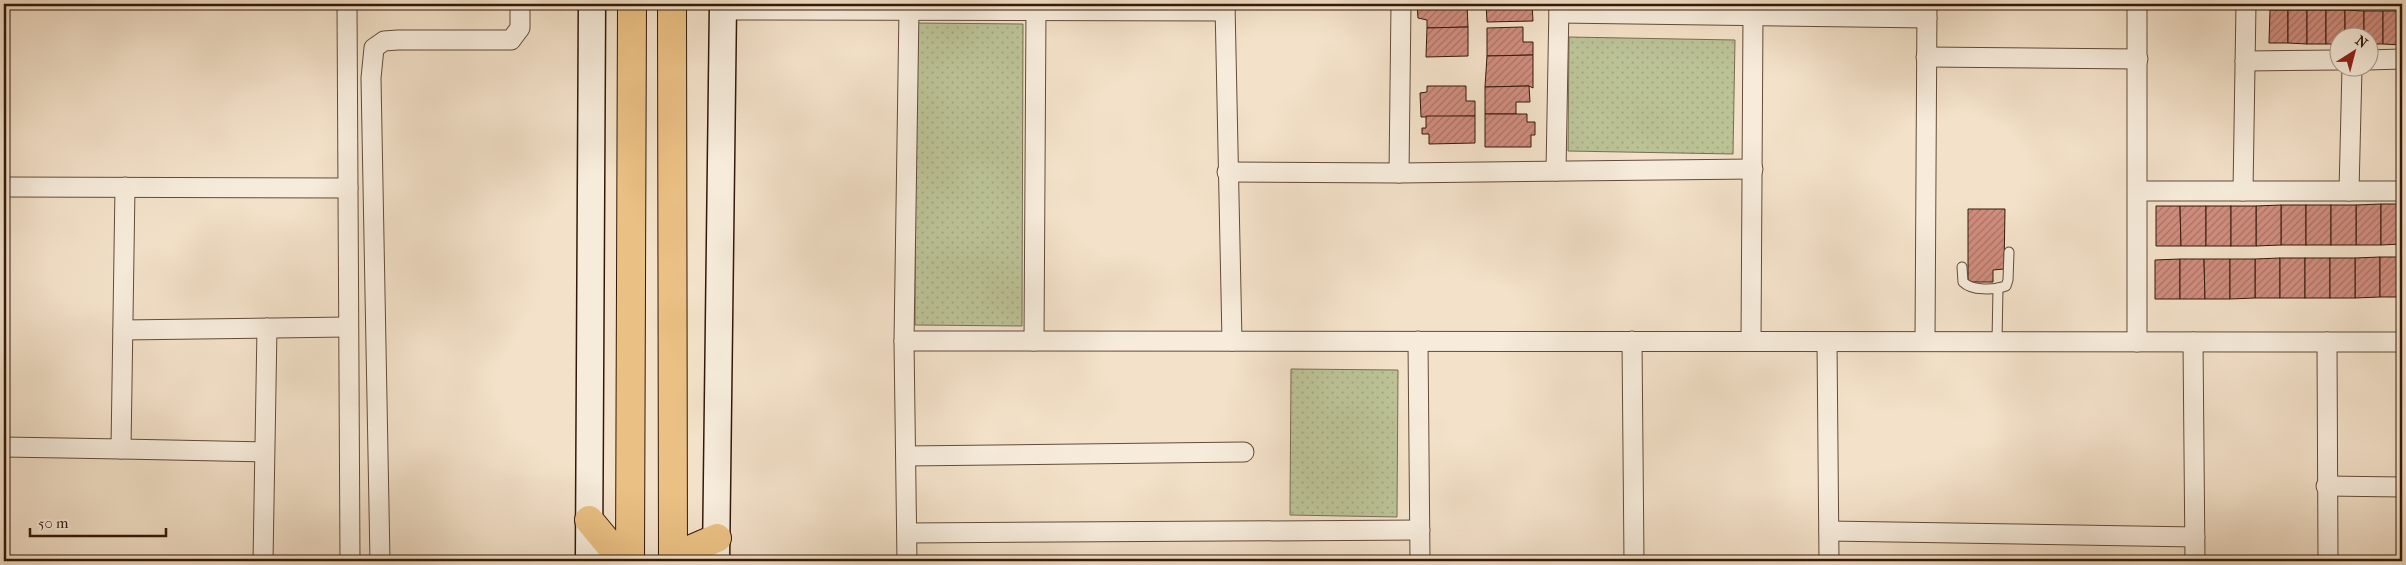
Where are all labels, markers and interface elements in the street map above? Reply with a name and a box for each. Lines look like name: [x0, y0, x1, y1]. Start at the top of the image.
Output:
north arrow: [2328, 28, 2378, 78]
text: N: [2352, 32, 2371, 52]
scale bar: [30, 505, 166, 537]
text: 50 m: [38, 514, 69, 532]

